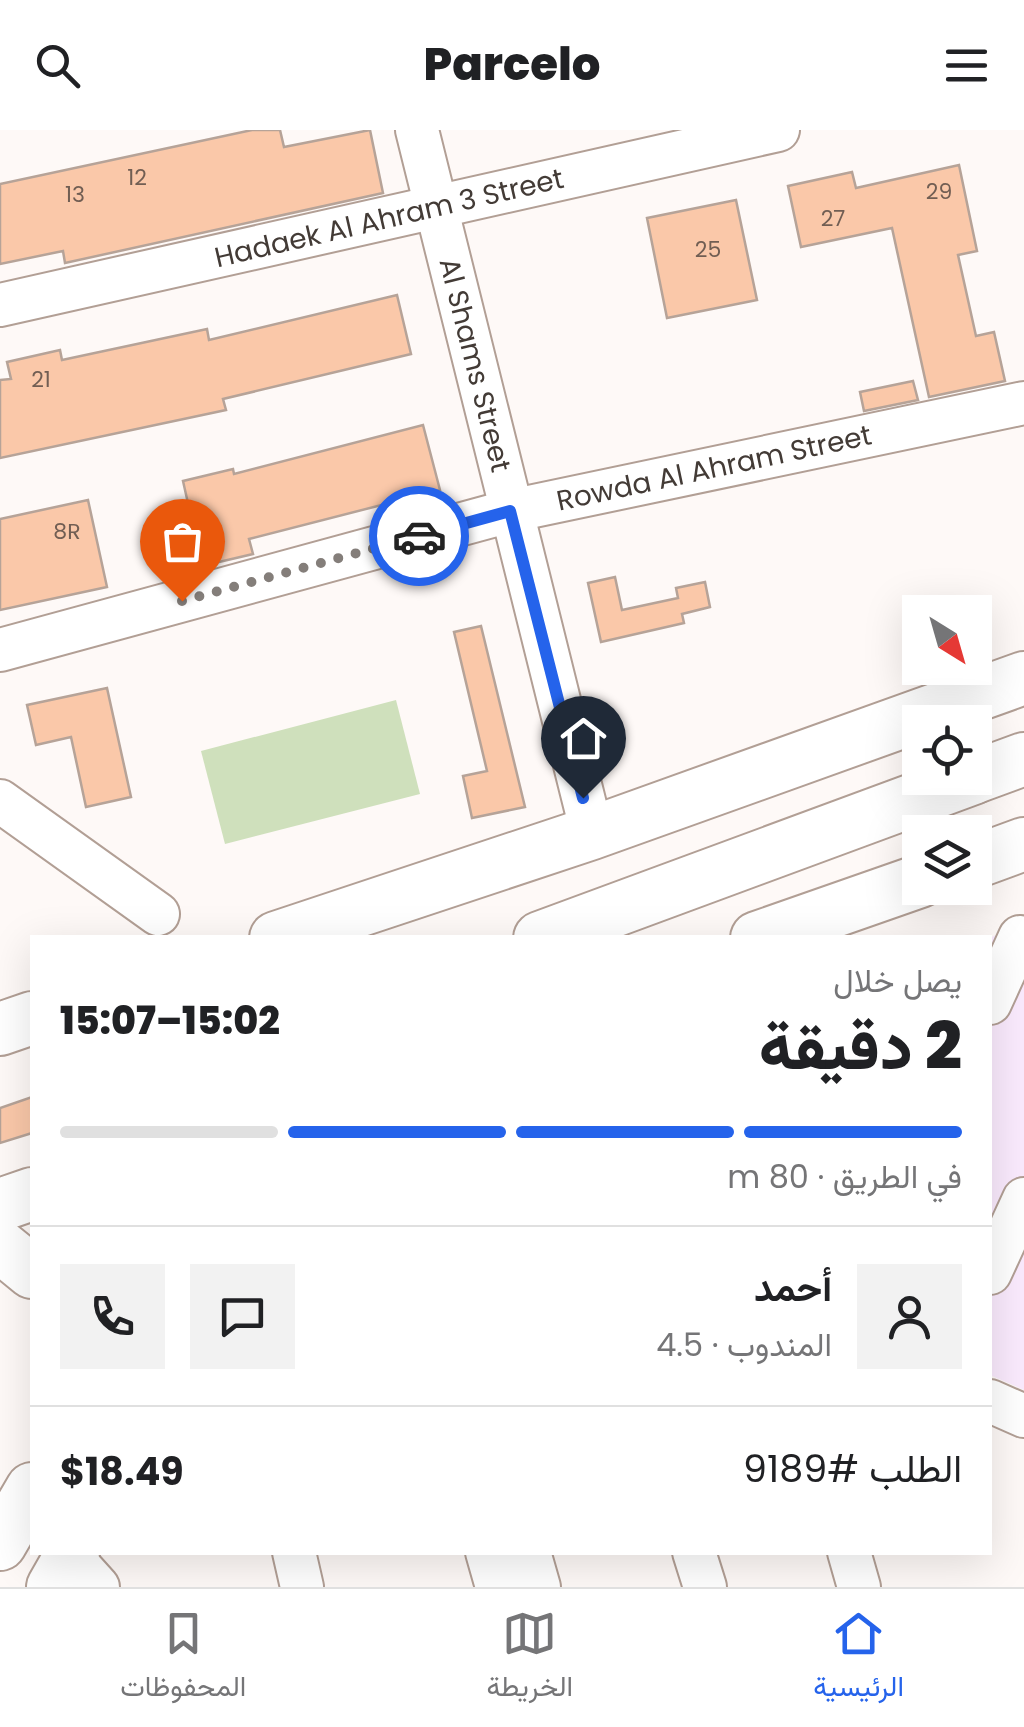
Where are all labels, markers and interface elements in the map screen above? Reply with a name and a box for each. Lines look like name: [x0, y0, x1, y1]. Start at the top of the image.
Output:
text: Parcelo: [424, 33, 600, 96]
icon: search: [30, 38, 85, 93]
icon: menu: [939, 38, 994, 93]
street label: Hadaek Al Ahram 3 Street: [211, 159, 567, 277]
house number: 12: [127, 162, 147, 193]
house number: 29: [926, 176, 952, 207]
house number: 13: [65, 179, 85, 210]
house number: 27: [821, 203, 845, 234]
house number: 25: [695, 234, 721, 265]
street label: Al Shams Street: [430, 254, 520, 476]
house number: 21: [31, 364, 51, 395]
street label: Rowda Al Ahram Street: [553, 416, 875, 520]
courier: [369, 486, 469, 586]
pin: [140, 499, 225, 602]
icon: car: [392, 509, 447, 564]
icon: bag: [155, 514, 210, 569]
house number: 8R: [53, 516, 81, 547]
north arrow: [902, 595, 992, 685]
map controls: [902, 595, 992, 905]
pin: [541, 696, 626, 799]
button: locate: [902, 705, 992, 795]
icon: home: [556, 711, 611, 766]
button: layers: [902, 815, 992, 905]
text: يصل خلال: [833, 958, 962, 1003]
text: 15:02–15:07: [60, 994, 280, 1047]
text: 2 دقيقة: [759, 1001, 962, 1092]
text: في الطريق · 80 m: [727, 1154, 962, 1199]
text: أحمد: [754, 1261, 832, 1314]
button: phone: [60, 1264, 165, 1369]
button: chat: [190, 1264, 295, 1369]
button: person: [857, 1264, 962, 1369]
text: المندوب · 4.5: [656, 1322, 832, 1367]
text: الطلب #9189: [743, 1442, 962, 1495]
text: $18.49: [60, 1445, 184, 1498]
tab: المحفوظات: [120, 1606, 246, 1711]
tab: الخريطة: [487, 1606, 573, 1711]
tab: الرئيسية: [813, 1606, 904, 1711]

